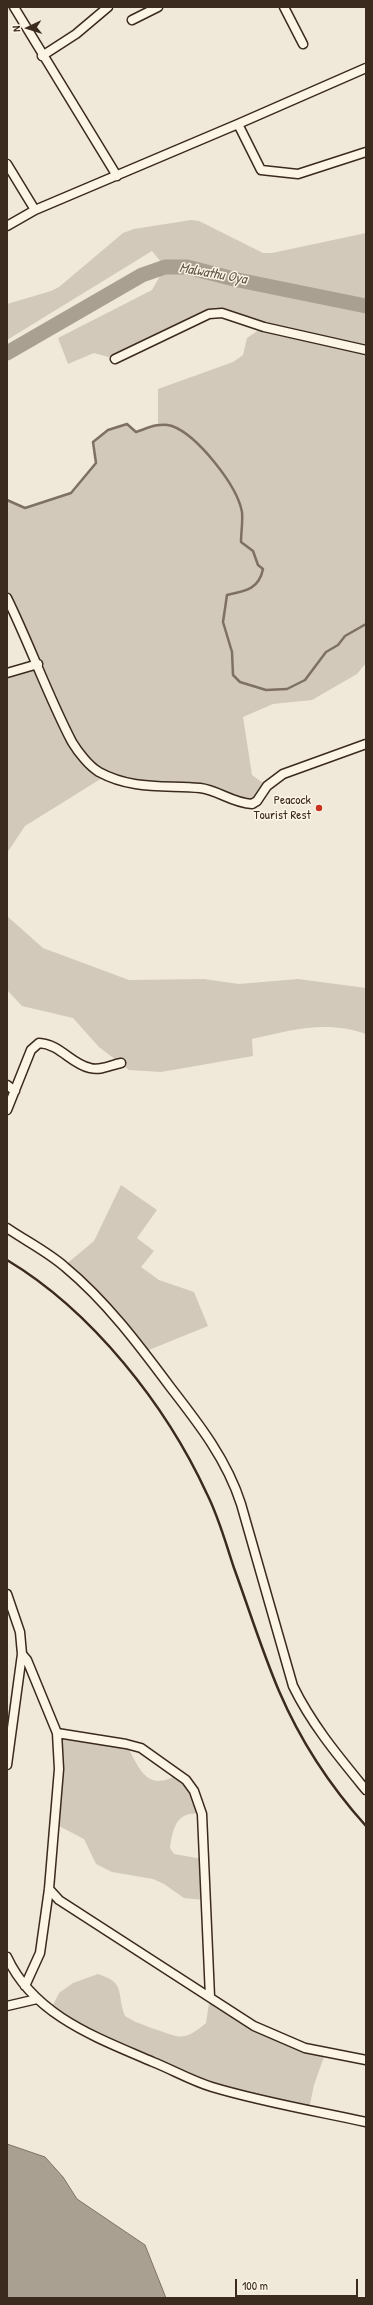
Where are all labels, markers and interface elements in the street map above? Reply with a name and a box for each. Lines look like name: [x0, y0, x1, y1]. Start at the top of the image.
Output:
north arrow: [8, 8, 48, 48]
text: N: [9, 25, 23, 32]
water label: Malwathu Oya: [178, 260, 248, 288]
place label: Peacock Tourist Rest: [254, 793, 311, 824]
marker: Peacock Tourist Rest: [314, 803, 324, 813]
scale bar: [237, 2271, 360, 2297]
text: 100 m: [242, 2277, 268, 2294]

